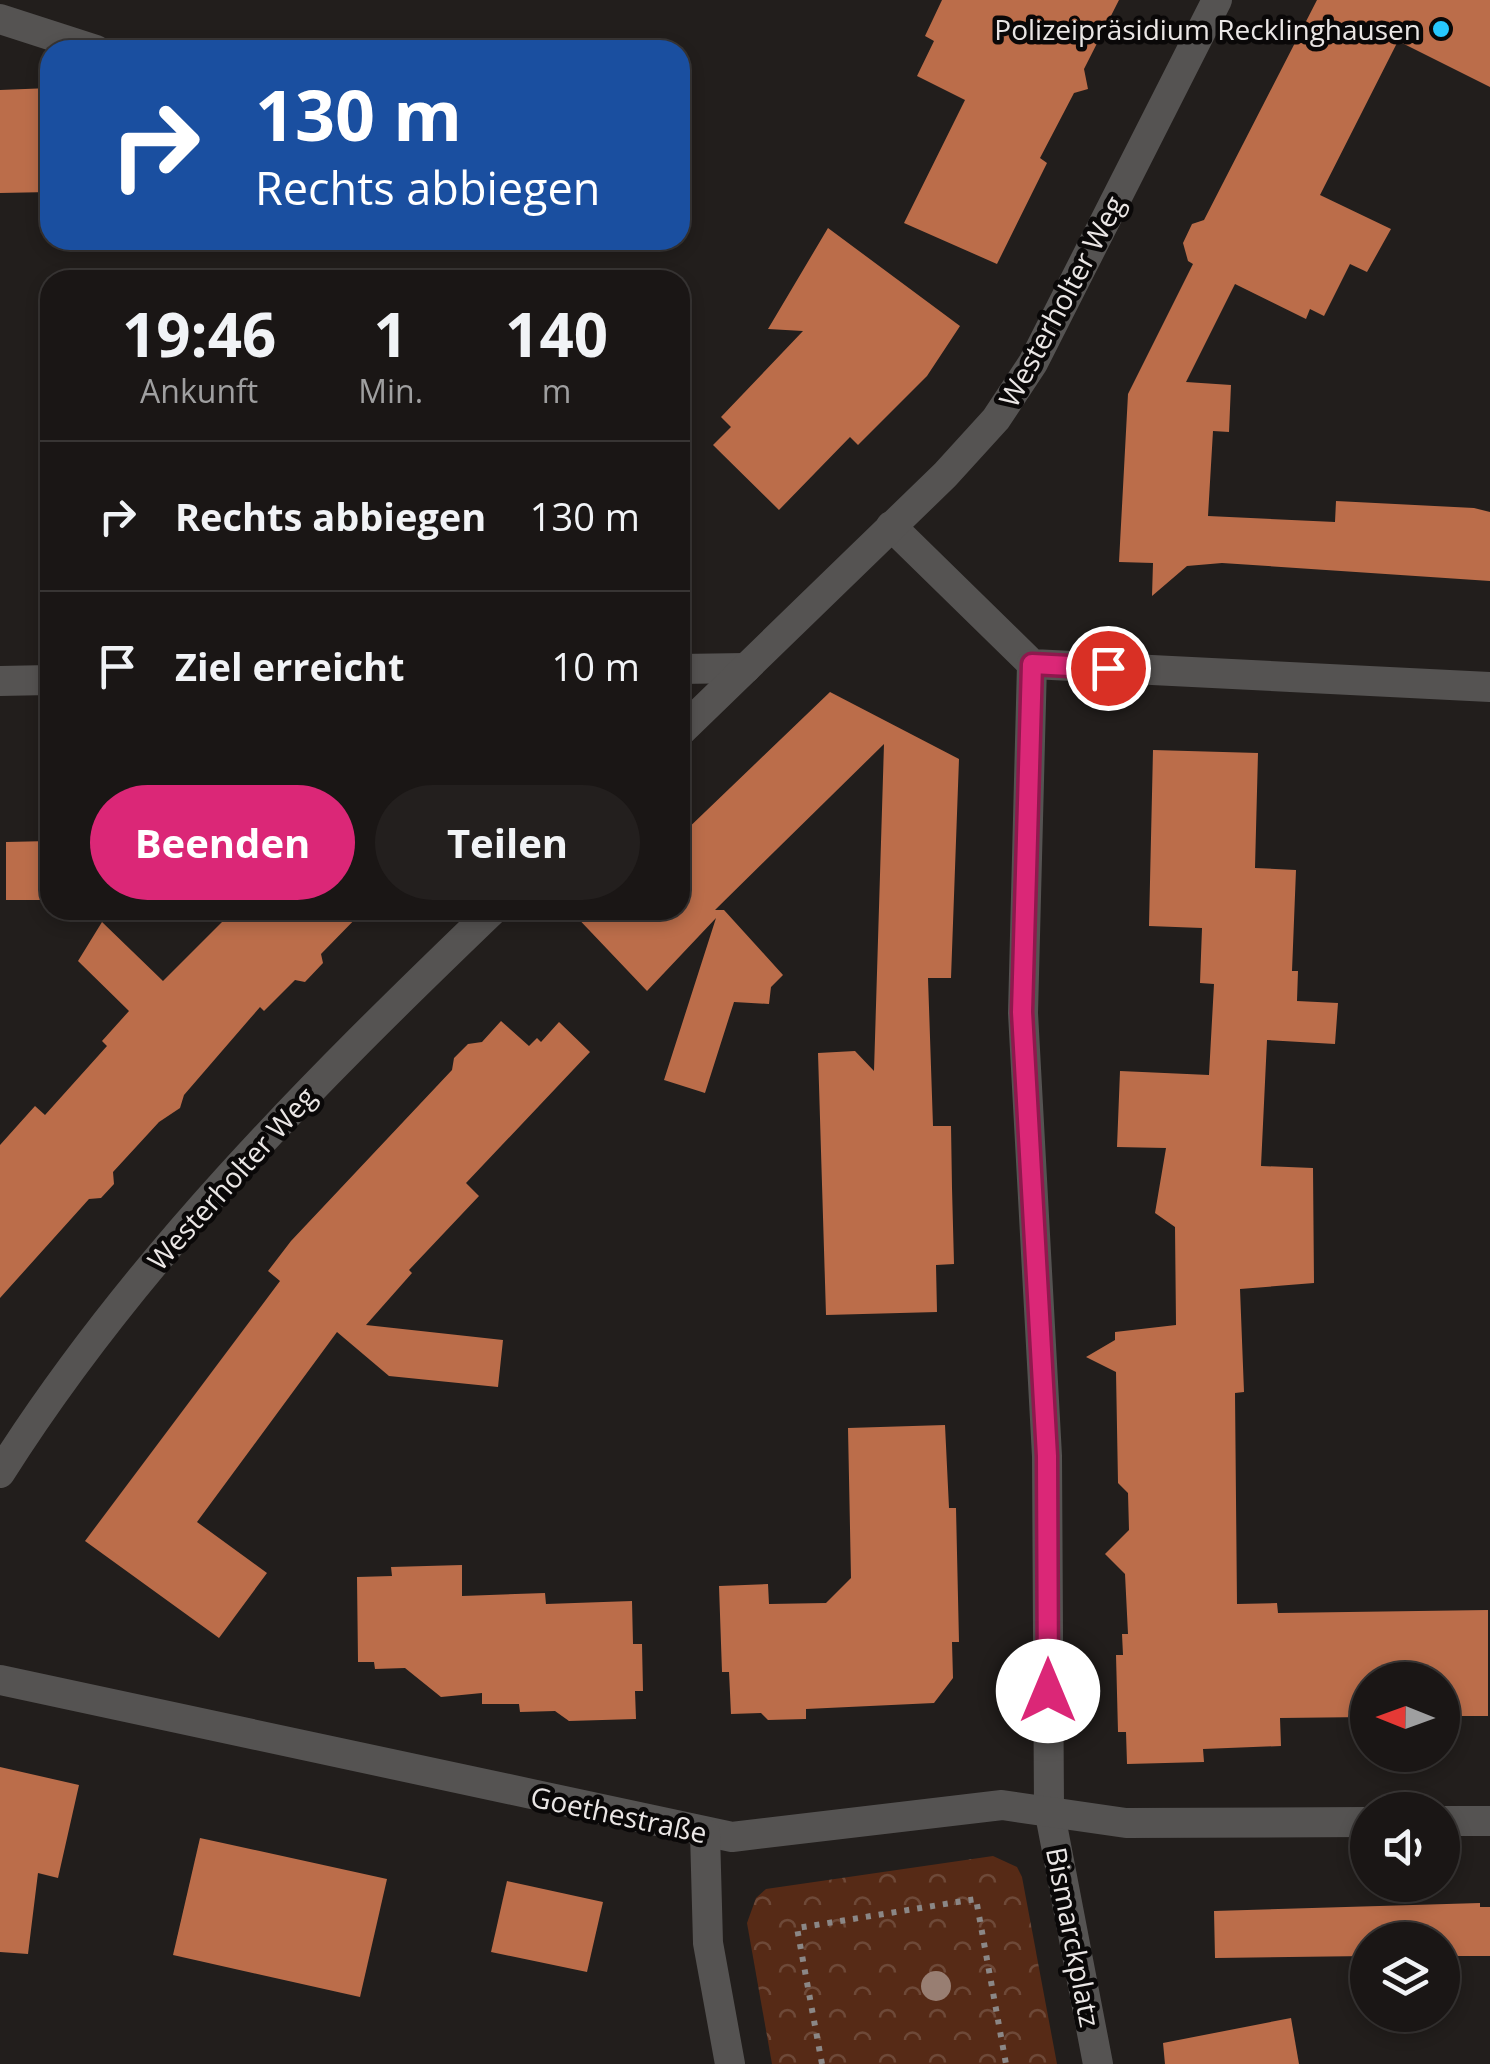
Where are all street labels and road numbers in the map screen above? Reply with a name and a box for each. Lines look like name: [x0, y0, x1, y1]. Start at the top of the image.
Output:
street label: Westerholter Weg: [989, 189, 1133, 413]
street label: Westerholter Weg: [138, 1078, 324, 1278]
street label: Goethestraße: [527, 1777, 711, 1851]
street label: Bismarckplatz: [1038, 1844, 1110, 2030]

